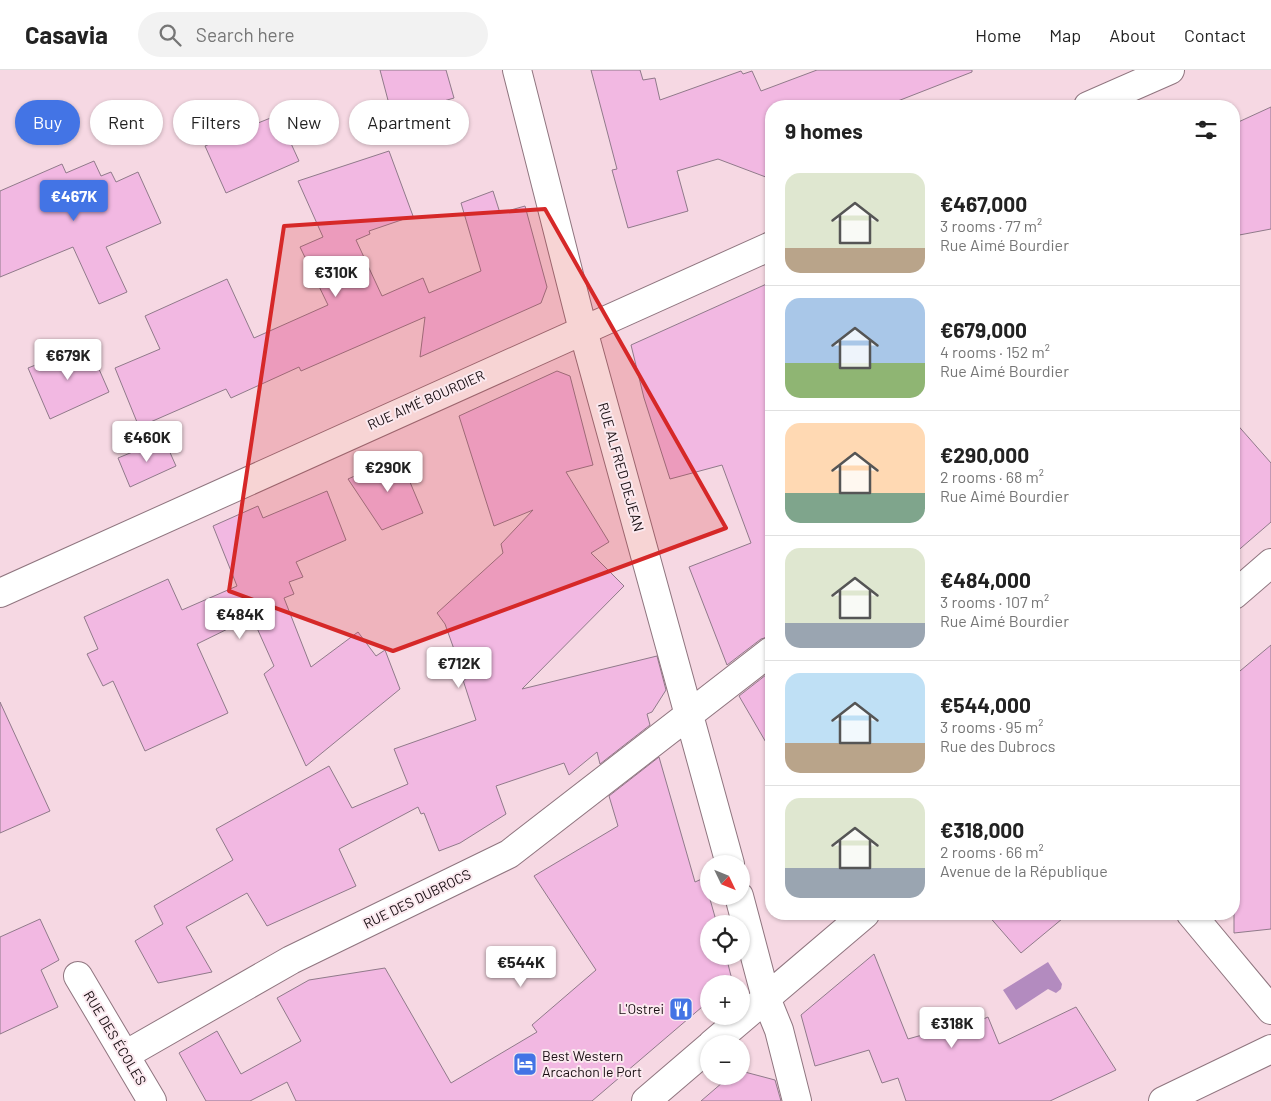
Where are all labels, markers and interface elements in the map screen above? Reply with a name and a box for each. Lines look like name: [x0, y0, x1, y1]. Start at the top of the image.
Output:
search box: [138, 12, 488, 57]
text: Casavia: [25, 20, 108, 49]
icon: search: [156, 21, 184, 49]
text: Search here: [196, 23, 295, 46]
text: Home: [975, 24, 1021, 46]
text: Map: [1049, 24, 1081, 46]
text: About: [1109, 24, 1156, 46]
text: Contact: [1184, 24, 1246, 46]
chip: Buy: [15, 100, 80, 145]
chip: Rent: [90, 100, 163, 145]
chip: Filters: [173, 100, 259, 145]
chip: New: [269, 100, 339, 145]
chip: Apartment: [349, 100, 469, 145]
icon: filters: [1192, 116, 1220, 144]
text: 9 homes: [785, 118, 863, 143]
pin: €467K: [39, 180, 109, 222]
text: €467K: [51, 186, 97, 205]
text: €467,000: [940, 191, 1027, 216]
icon: home: [825, 193, 885, 253]
text: 3 rooms · 77 m²: [940, 216, 1042, 235]
text: Rue Aimé Bourdier: [940, 235, 1069, 254]
pin: €310K: [301, 256, 371, 298]
text: €310K: [314, 262, 358, 281]
text: €679,000: [940, 317, 1027, 342]
icon: home: [825, 318, 885, 378]
pin: €679K: [33, 338, 103, 381]
text: 4 rooms · 152 m²: [940, 342, 1050, 361]
text: €679K: [45, 345, 91, 364]
text: Rue Aimé Bourdier: [940, 361, 1069, 380]
street label: RUE AIMÉ BOURDIER: [364, 366, 487, 433]
street label: RUE ALFRED DEJEAN: [595, 400, 648, 533]
pin: €460K: [112, 420, 182, 463]
text: €460K: [123, 427, 171, 446]
text: €290,000: [940, 442, 1029, 467]
icon: home: [825, 443, 885, 503]
pin: €290K: [353, 450, 423, 493]
text: €290K: [365, 457, 411, 476]
text: 2 rooms · 68 m²: [940, 467, 1044, 486]
text: Rue Aimé Bourdier: [940, 486, 1069, 505]
text: €484,000: [940, 567, 1031, 592]
icon: home: [825, 568, 885, 628]
text: 3 rooms · 107 m²: [940, 592, 1049, 611]
pin: €484K: [205, 598, 275, 640]
text: €484K: [216, 604, 264, 623]
text: Rue Aimé Bourdier: [940, 611, 1069, 630]
pin: €712K: [424, 646, 494, 689]
text: €712K: [438, 653, 480, 672]
text: €544,000: [940, 692, 1031, 717]
icon: home: [825, 693, 885, 753]
text: 3 rooms · 95 m²: [940, 717, 1044, 736]
text: Rue des Dubrocs: [940, 736, 1056, 755]
text: €318,000: [940, 817, 1024, 842]
icon: home: [825, 818, 885, 878]
text: 2 rooms · 66 m²: [940, 842, 1044, 861]
north arrow: [700, 855, 750, 905]
map controls: [700, 855, 750, 1085]
text: Avenue de la République: [940, 861, 1108, 880]
street label: RUE DES DUBROCS: [360, 865, 473, 932]
button: locate: [700, 915, 750, 965]
pin: €544K: [486, 946, 556, 988]
text: €544K: [497, 952, 545, 971]
button: +: [700, 975, 750, 1025]
street label: RUE DES ÉCOLES: [81, 987, 150, 1088]
restaurant icon: L'Ostrei: [668, 996, 694, 1022]
place label: L'Ostrei: [618, 1000, 664, 1017]
pin: €318K: [917, 1006, 987, 1049]
text: €318K: [930, 1013, 974, 1032]
button: −: [700, 1035, 750, 1085]
place label: Best Western Arcachon le Port: [542, 1047, 642, 1080]
hotel icon: Best Western Arcachon le Port: [512, 1051, 538, 1077]

